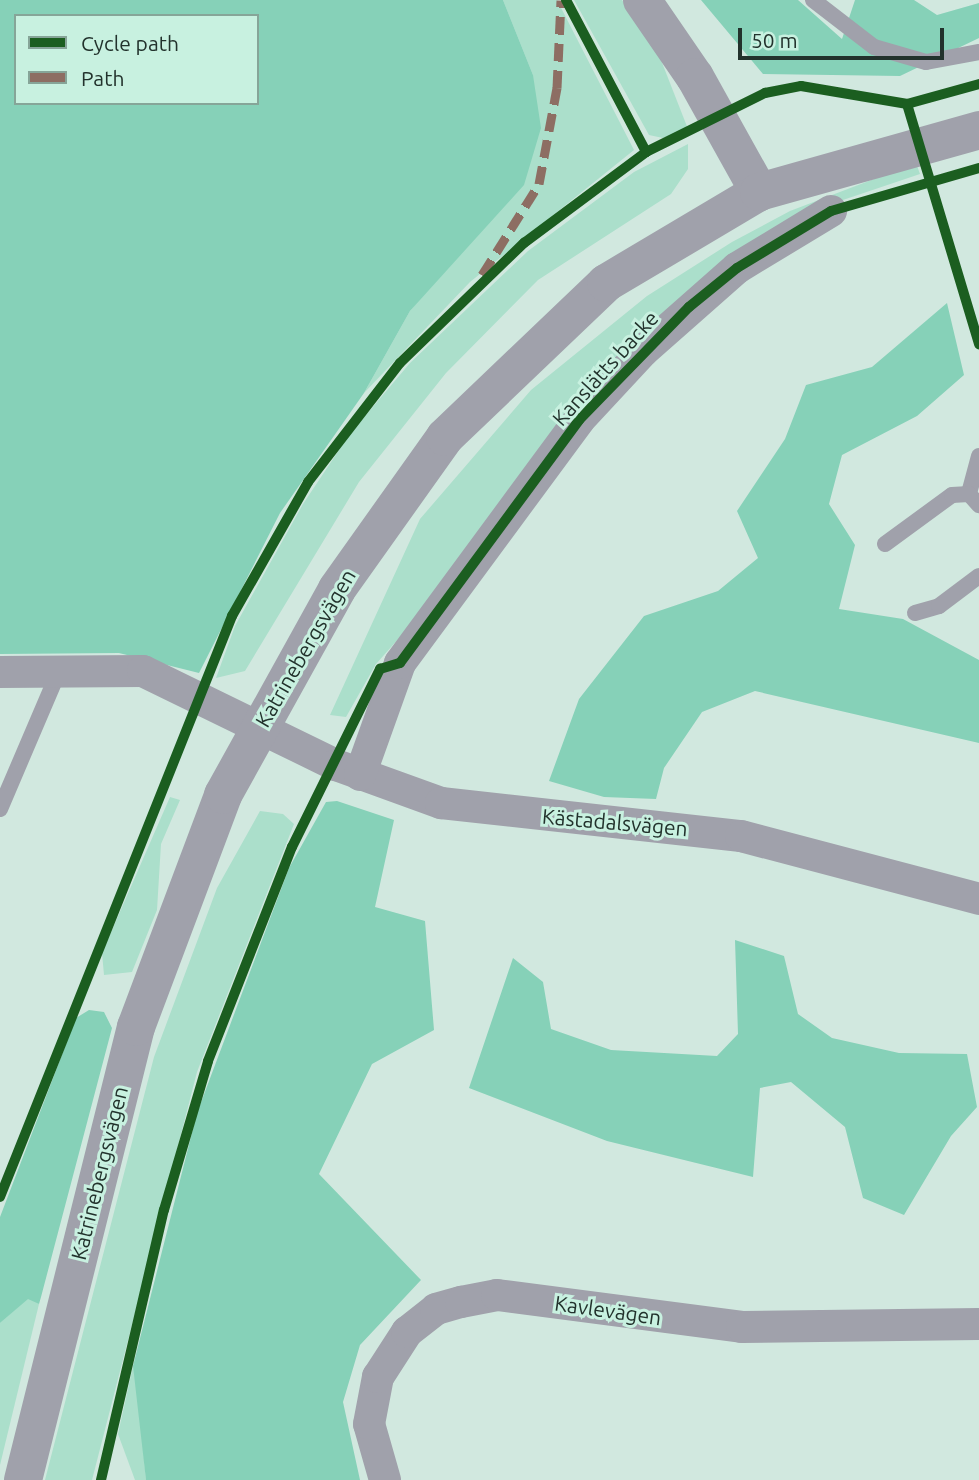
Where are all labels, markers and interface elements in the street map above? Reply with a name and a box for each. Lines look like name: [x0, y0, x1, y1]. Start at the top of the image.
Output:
legend: [14, 14, 259, 105]
scale bar: [741, 14, 948, 58]
text: 50 m: [751, 28, 798, 52]
text: Cycle path: [81, 31, 179, 55]
text: Path: [81, 66, 124, 90]
street label: Kanslätts backe: [547, 305, 663, 431]
street label: Katrinebergsvägen: [250, 565, 360, 731]
street label: Kästadalsvägen: [541, 803, 689, 841]
street label: Katrinebergsvägen: [65, 1084, 133, 1262]
street label: Kavlevägen: [553, 1290, 663, 1330]

